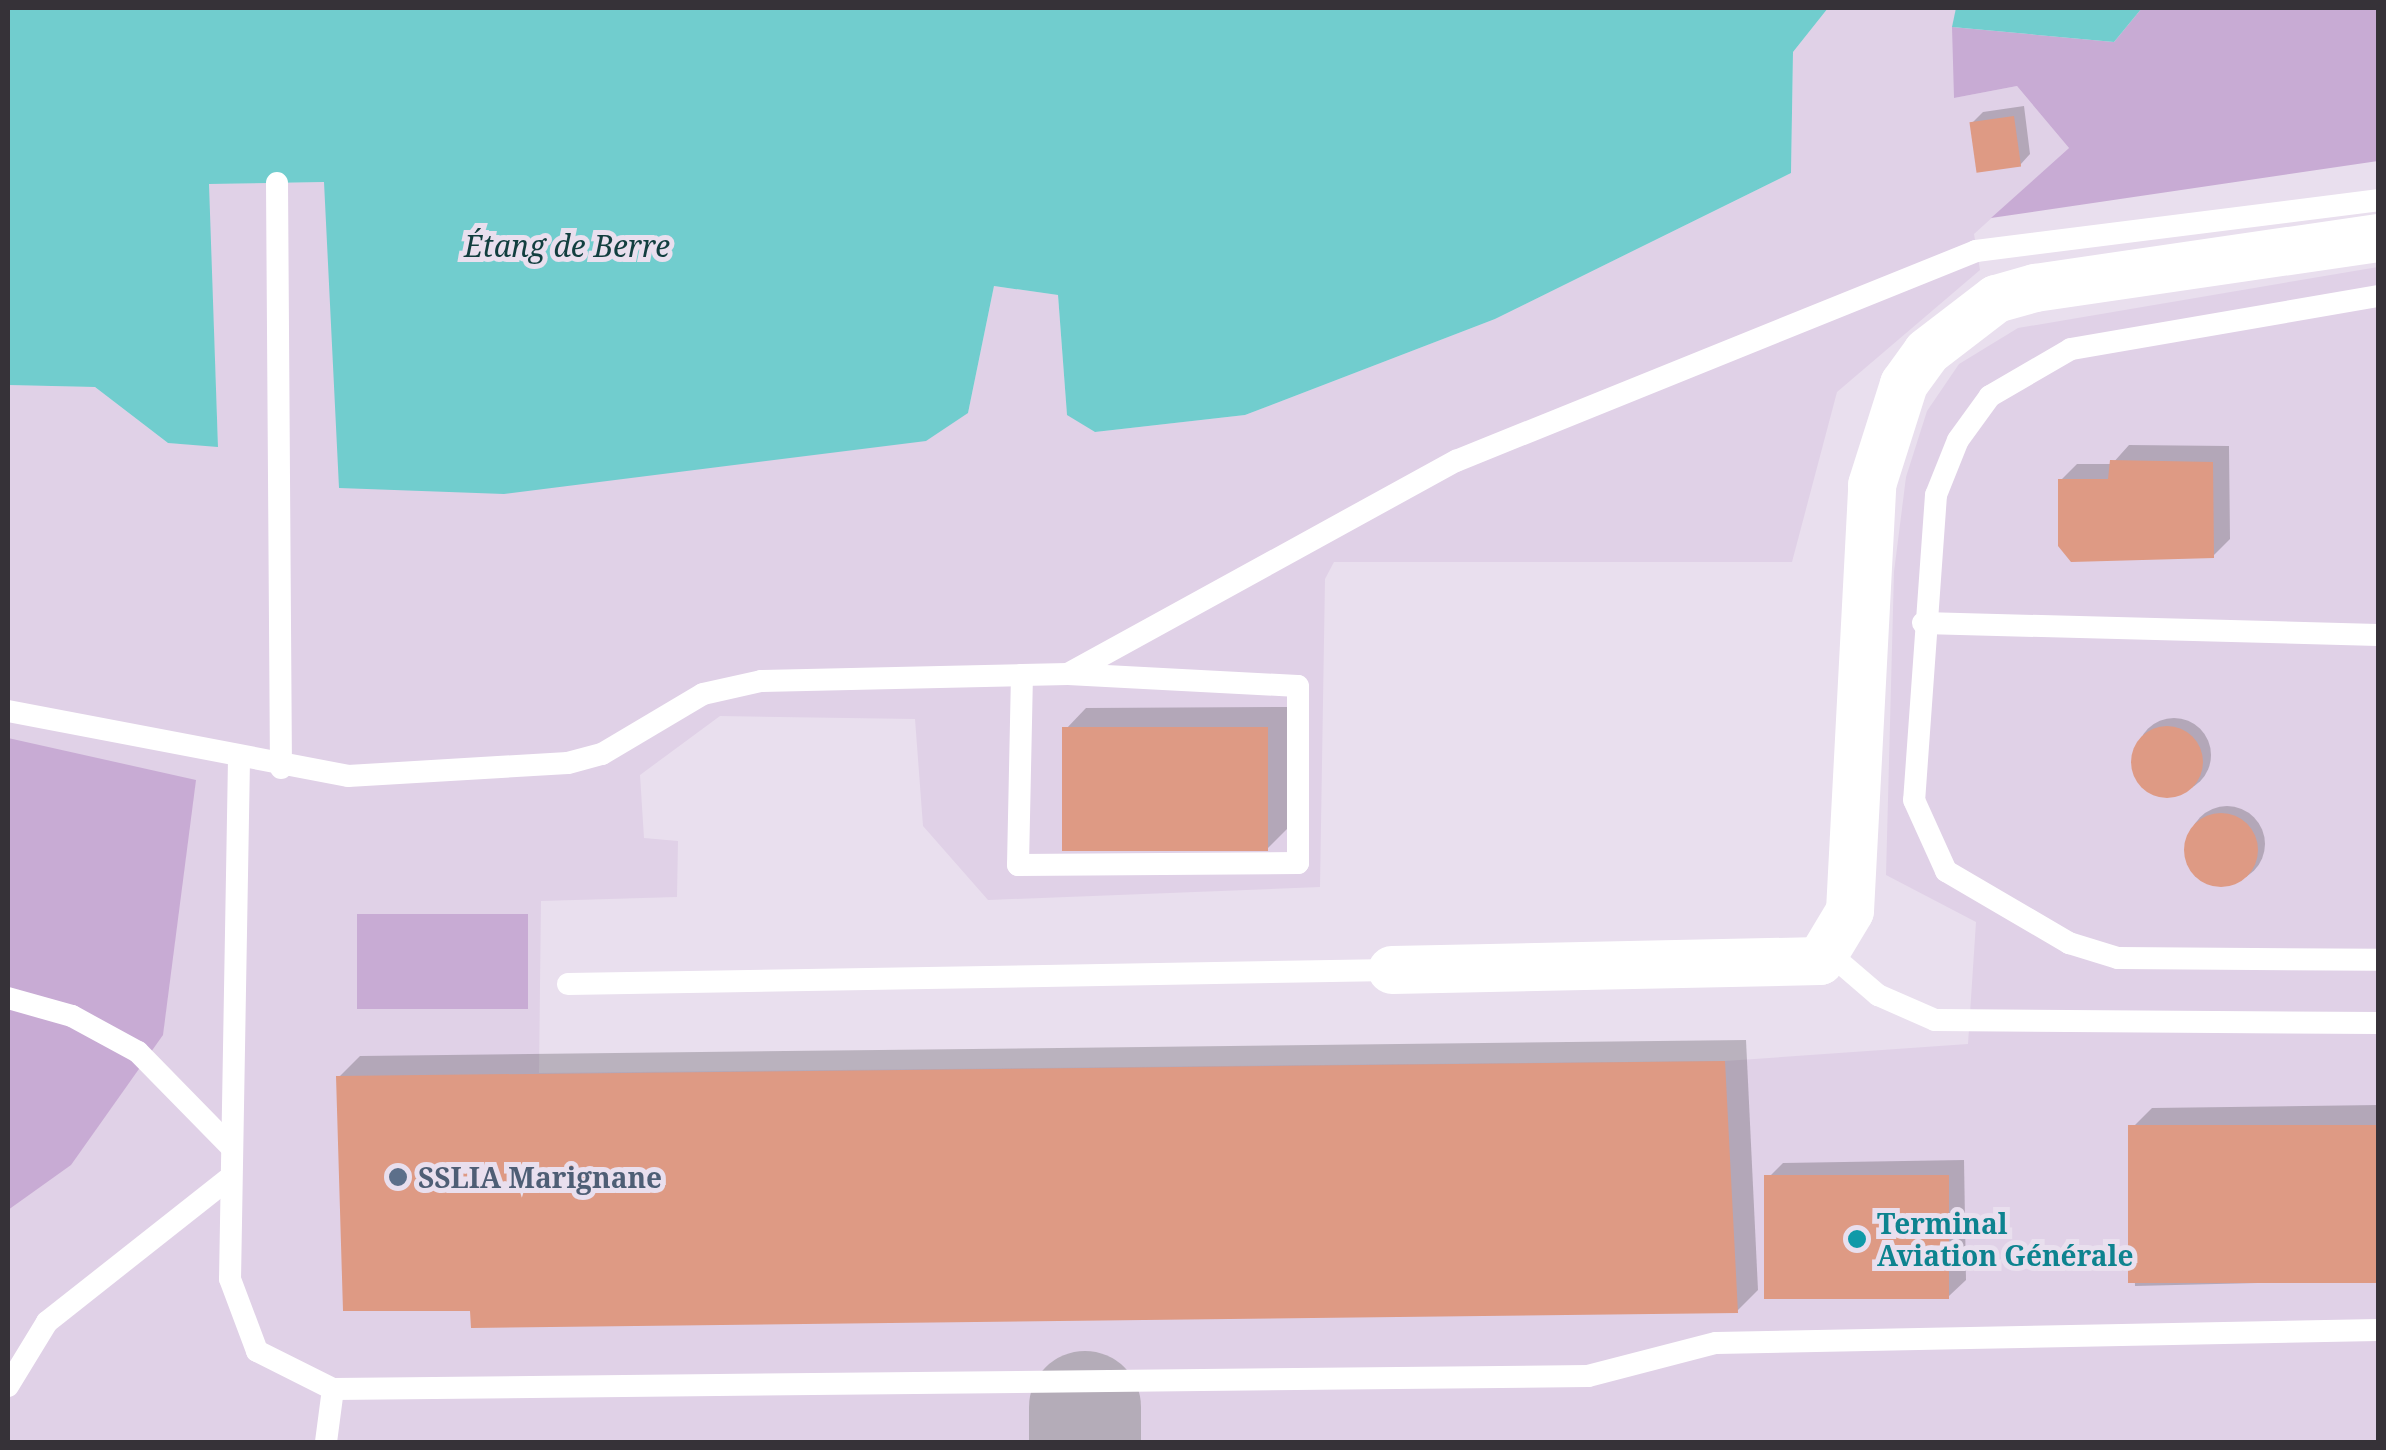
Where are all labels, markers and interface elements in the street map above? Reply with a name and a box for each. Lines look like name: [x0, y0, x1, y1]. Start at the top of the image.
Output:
water label: Étang de Berre: [464, 228, 670, 264]
place label: SSLIA Marignane: [418, 1160, 662, 1194]
marker: SSLIA Marignane: [387, 1166, 409, 1188]
place label: Terminal Aviation Générale: [1877, 1206, 2133, 1272]
marker: Terminal Aviation Générale: [1846, 1228, 1868, 1250]

